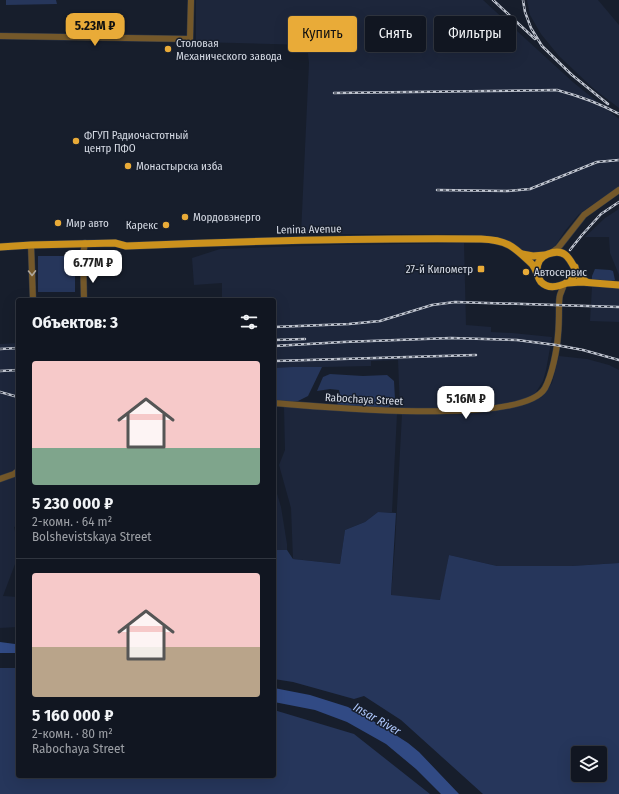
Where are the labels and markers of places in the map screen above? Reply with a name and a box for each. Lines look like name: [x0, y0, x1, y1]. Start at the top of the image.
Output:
pin: 5.23M ₽: [58, 13, 132, 47]
place label: Столовая Механического завода: [176, 37, 282, 63]
marker: Столовая Механического завода: [163, 44, 173, 54]
place label: ФГУП Радиочастотный центр ПФО: [84, 129, 188, 155]
marker: ФГУП Радиочастотный центр ПФО: [71, 136, 81, 146]
place label: Монастырска изба: [136, 160, 223, 173]
marker: Монастырска изба: [123, 161, 133, 171]
place label: Мордовэнерго: [193, 211, 261, 224]
marker: Мордовэнерго: [180, 212, 190, 222]
place label: Мир авто: [66, 217, 109, 230]
marker: Мир авто: [53, 218, 63, 228]
place label: Карекс: [126, 219, 158, 232]
marker: Карекс: [161, 220, 171, 230]
pin: 6.77M ₽: [56, 250, 130, 284]
place label: 27-й Километр: [406, 263, 473, 276]
marker: 27-й Километр: [476, 264, 486, 274]
place label: Автосервис: [534, 266, 587, 279]
marker: Автосервис: [521, 267, 531, 277]
pin: 5.16M ₽: [429, 386, 503, 420]

